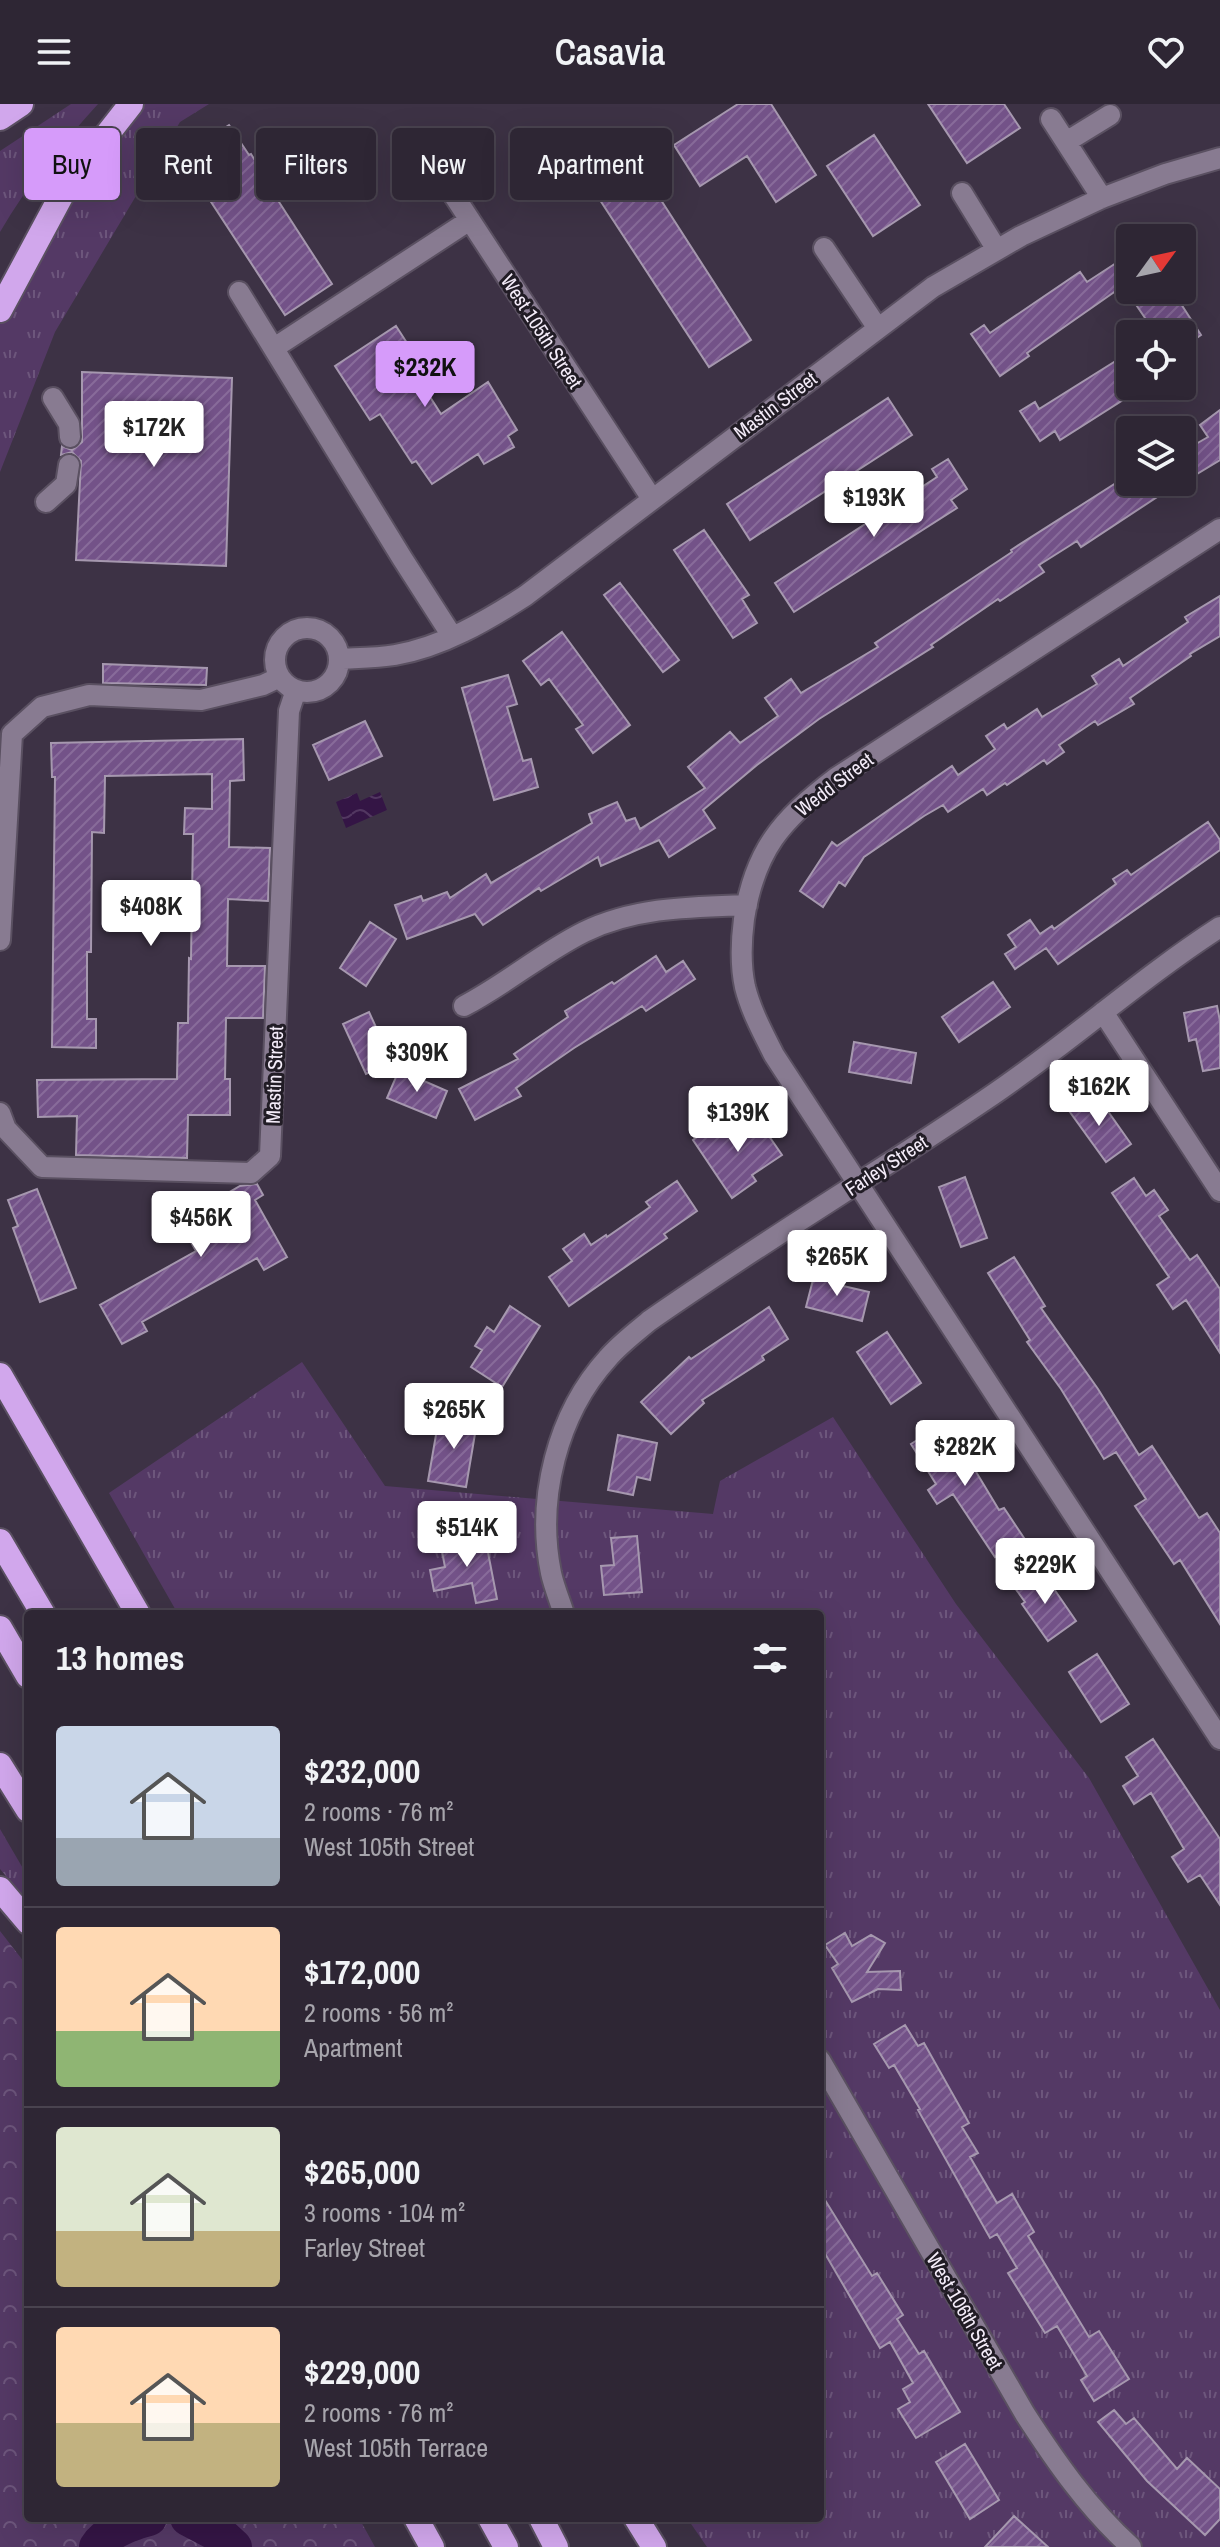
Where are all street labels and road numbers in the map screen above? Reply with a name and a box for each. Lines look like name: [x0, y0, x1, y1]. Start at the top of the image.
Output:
street label: West 105th Street: [495, 269, 589, 394]
street label: Mastin Street: [728, 365, 822, 445]
street label: Wedd Street: [790, 746, 879, 822]
street label: Mastin Street: [259, 1025, 289, 1124]
street label: Farley Street: [840, 1128, 933, 1202]
street label: West 106th Street: [921, 2248, 1010, 2375]

